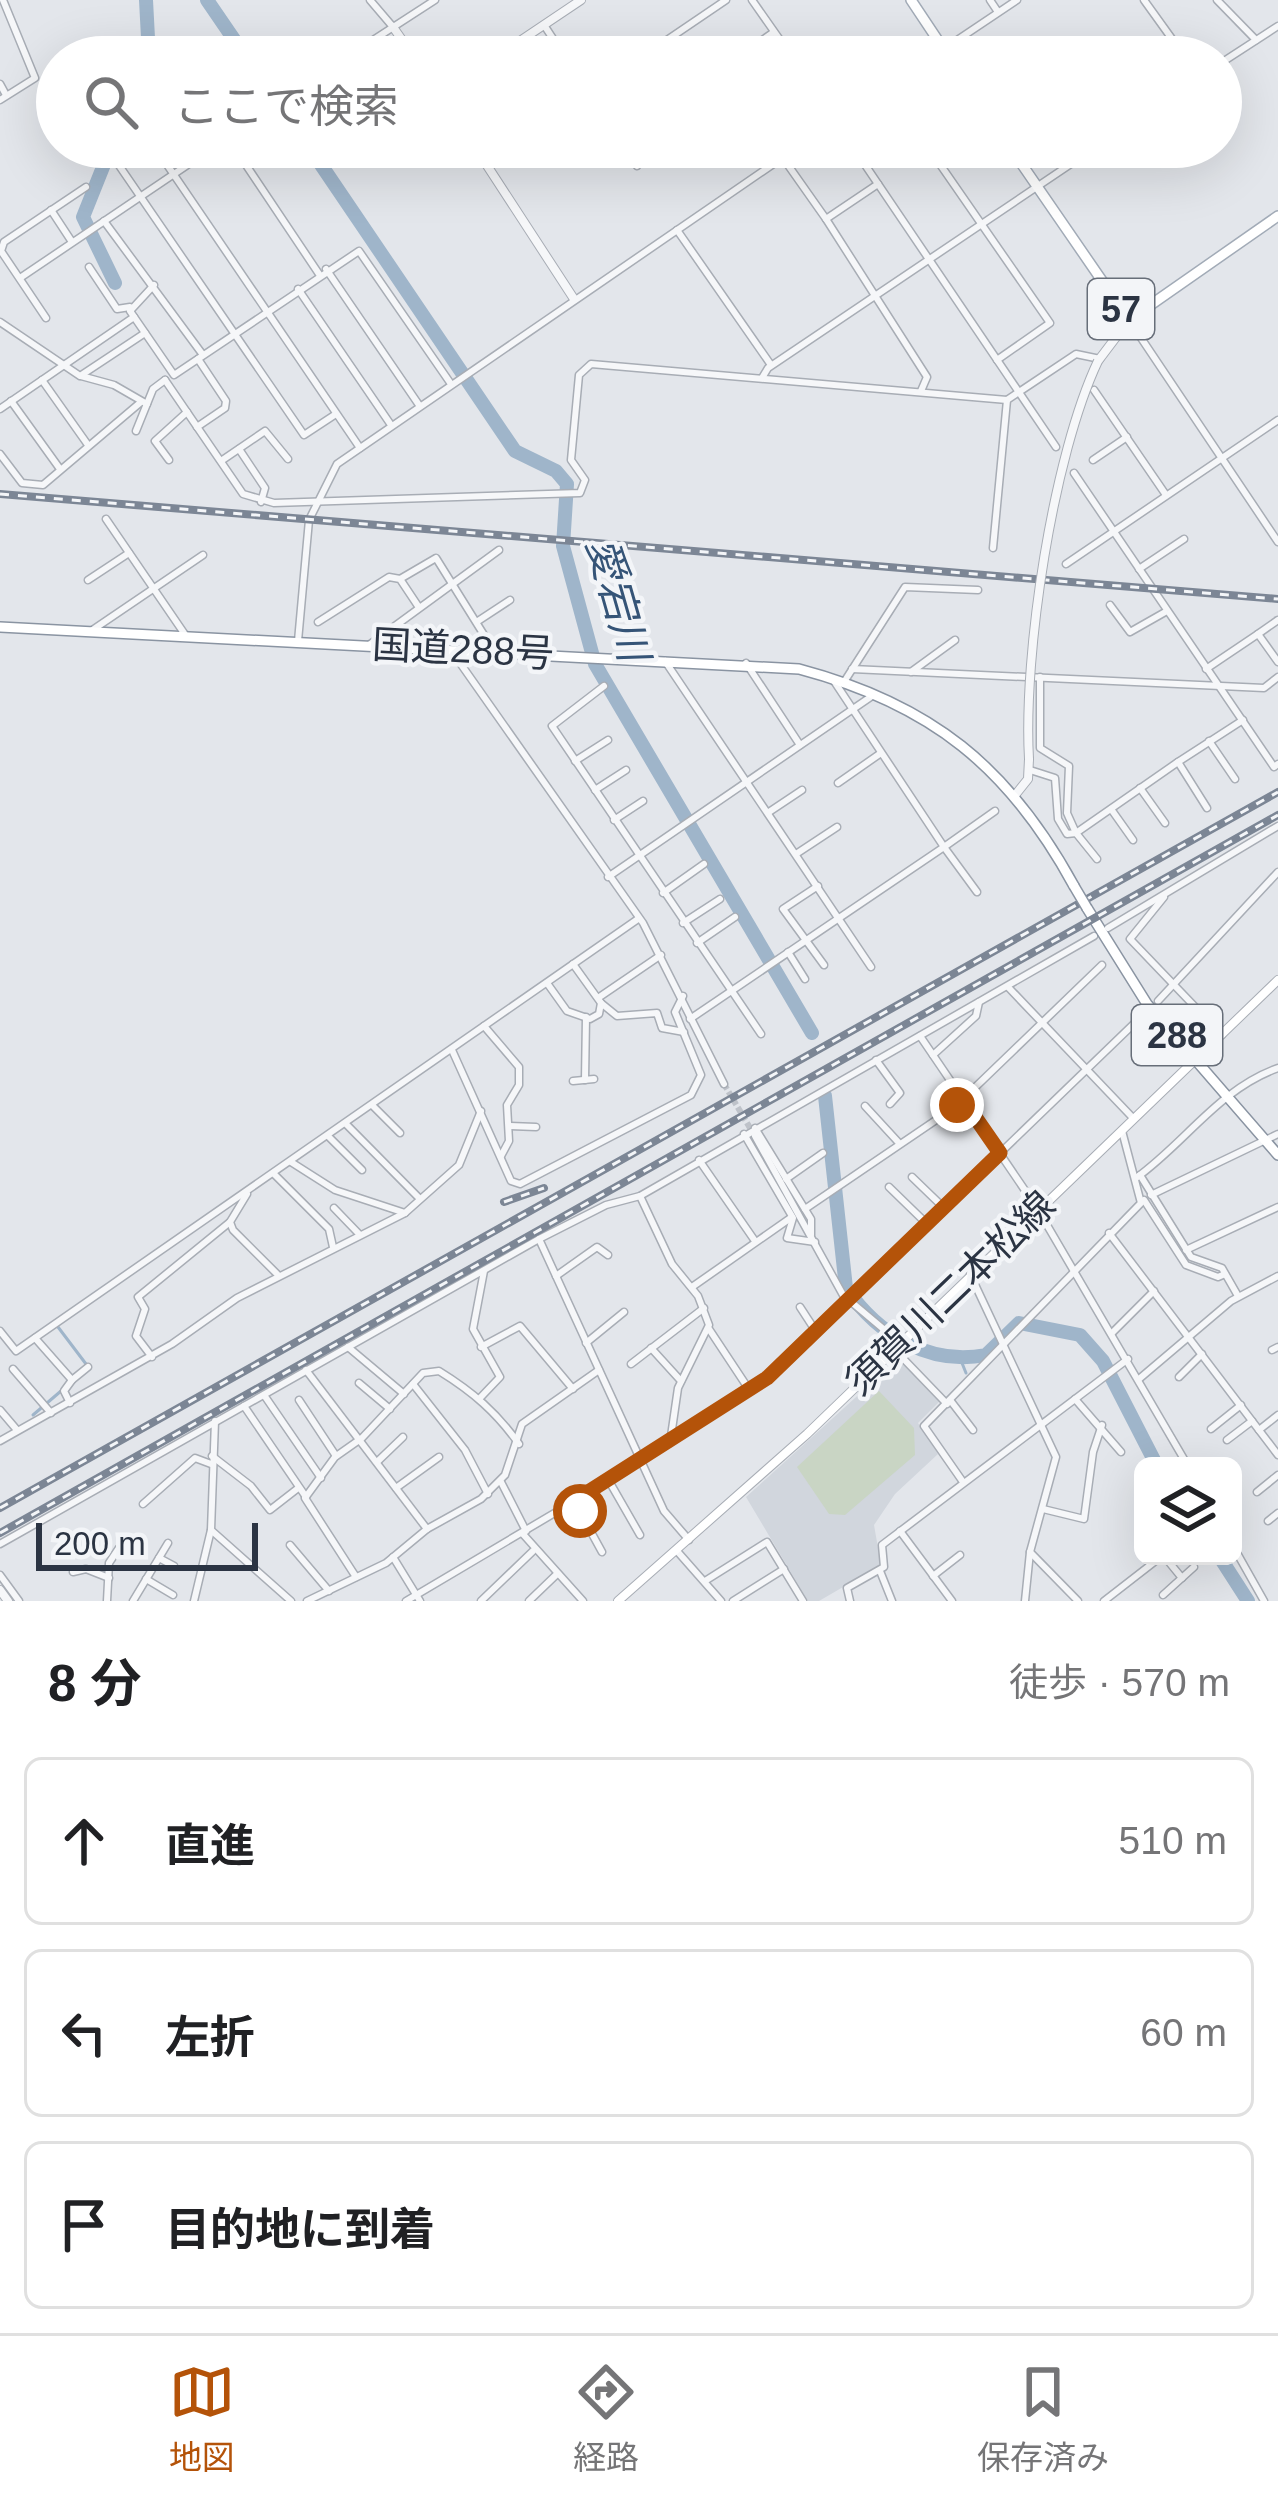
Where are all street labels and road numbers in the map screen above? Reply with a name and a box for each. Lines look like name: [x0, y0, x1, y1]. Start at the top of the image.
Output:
road number: 57: [1088, 279, 1154, 339]
street label: 国道288号: [371, 623, 555, 675]
road number: 288: [1132, 1005, 1222, 1065]
street label: 須賀川二本松線: [837, 1183, 1063, 1403]

